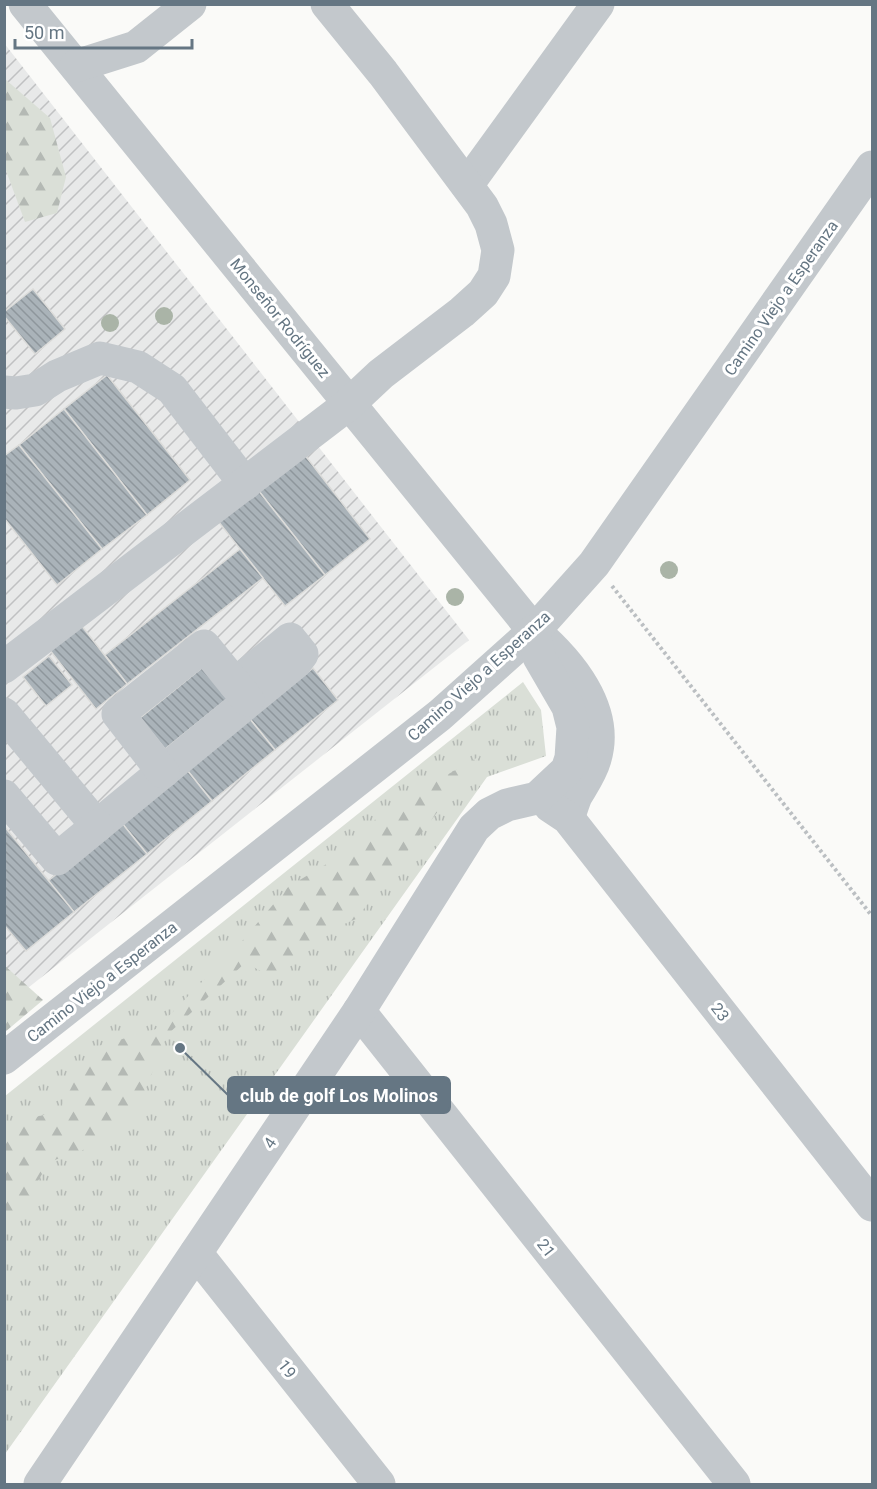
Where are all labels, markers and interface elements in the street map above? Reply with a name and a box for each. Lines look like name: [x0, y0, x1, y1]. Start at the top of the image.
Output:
scale bar: [15, 12, 192, 50]
text: 50 m: [24, 22, 64, 43]
street label: Camino Viejo a Esperanza: [720, 217, 842, 379]
street label: Monseñor Rodríguez: [226, 255, 334, 381]
street label: Camino Viejo a Esperanza: [404, 607, 554, 745]
street label: Camino Viejo a Esperanza: [23, 917, 181, 1047]
street label: 23: [707, 999, 733, 1025]
callout: club de golf Los Molinos: [228, 1077, 450, 1113]
text: club de golf Los Molinos: [240, 1085, 438, 1106]
street label: 4: [260, 1134, 280, 1152]
street label: 21: [533, 1235, 559, 1261]
street label: 19: [274, 1356, 300, 1382]

